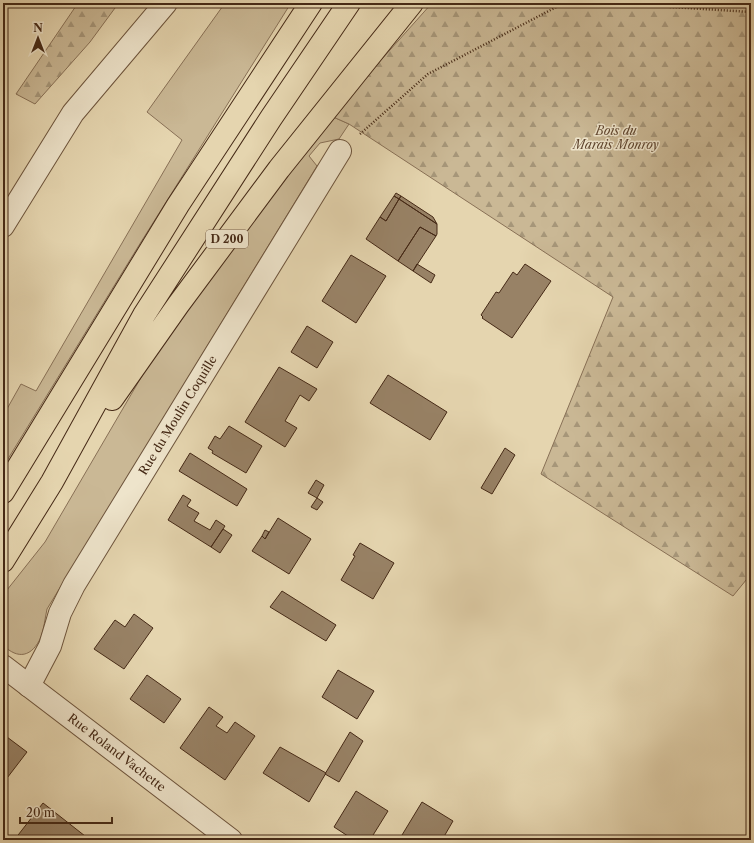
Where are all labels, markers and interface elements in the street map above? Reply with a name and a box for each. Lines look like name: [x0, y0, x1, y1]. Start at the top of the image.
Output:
north arrow: [18, 18, 58, 58]
text: N: [33, 21, 43, 35]
park label: Bois du Marais Monroy: [571, 123, 659, 152]
road number: D 200: [206, 230, 248, 248]
street label: Rue du Moulin Coquille: [135, 352, 220, 478]
street label: Rue Roland Vachette: [65, 710, 169, 795]
scale bar: [20, 799, 112, 825]
text: 20 m: [26, 805, 55, 820]

